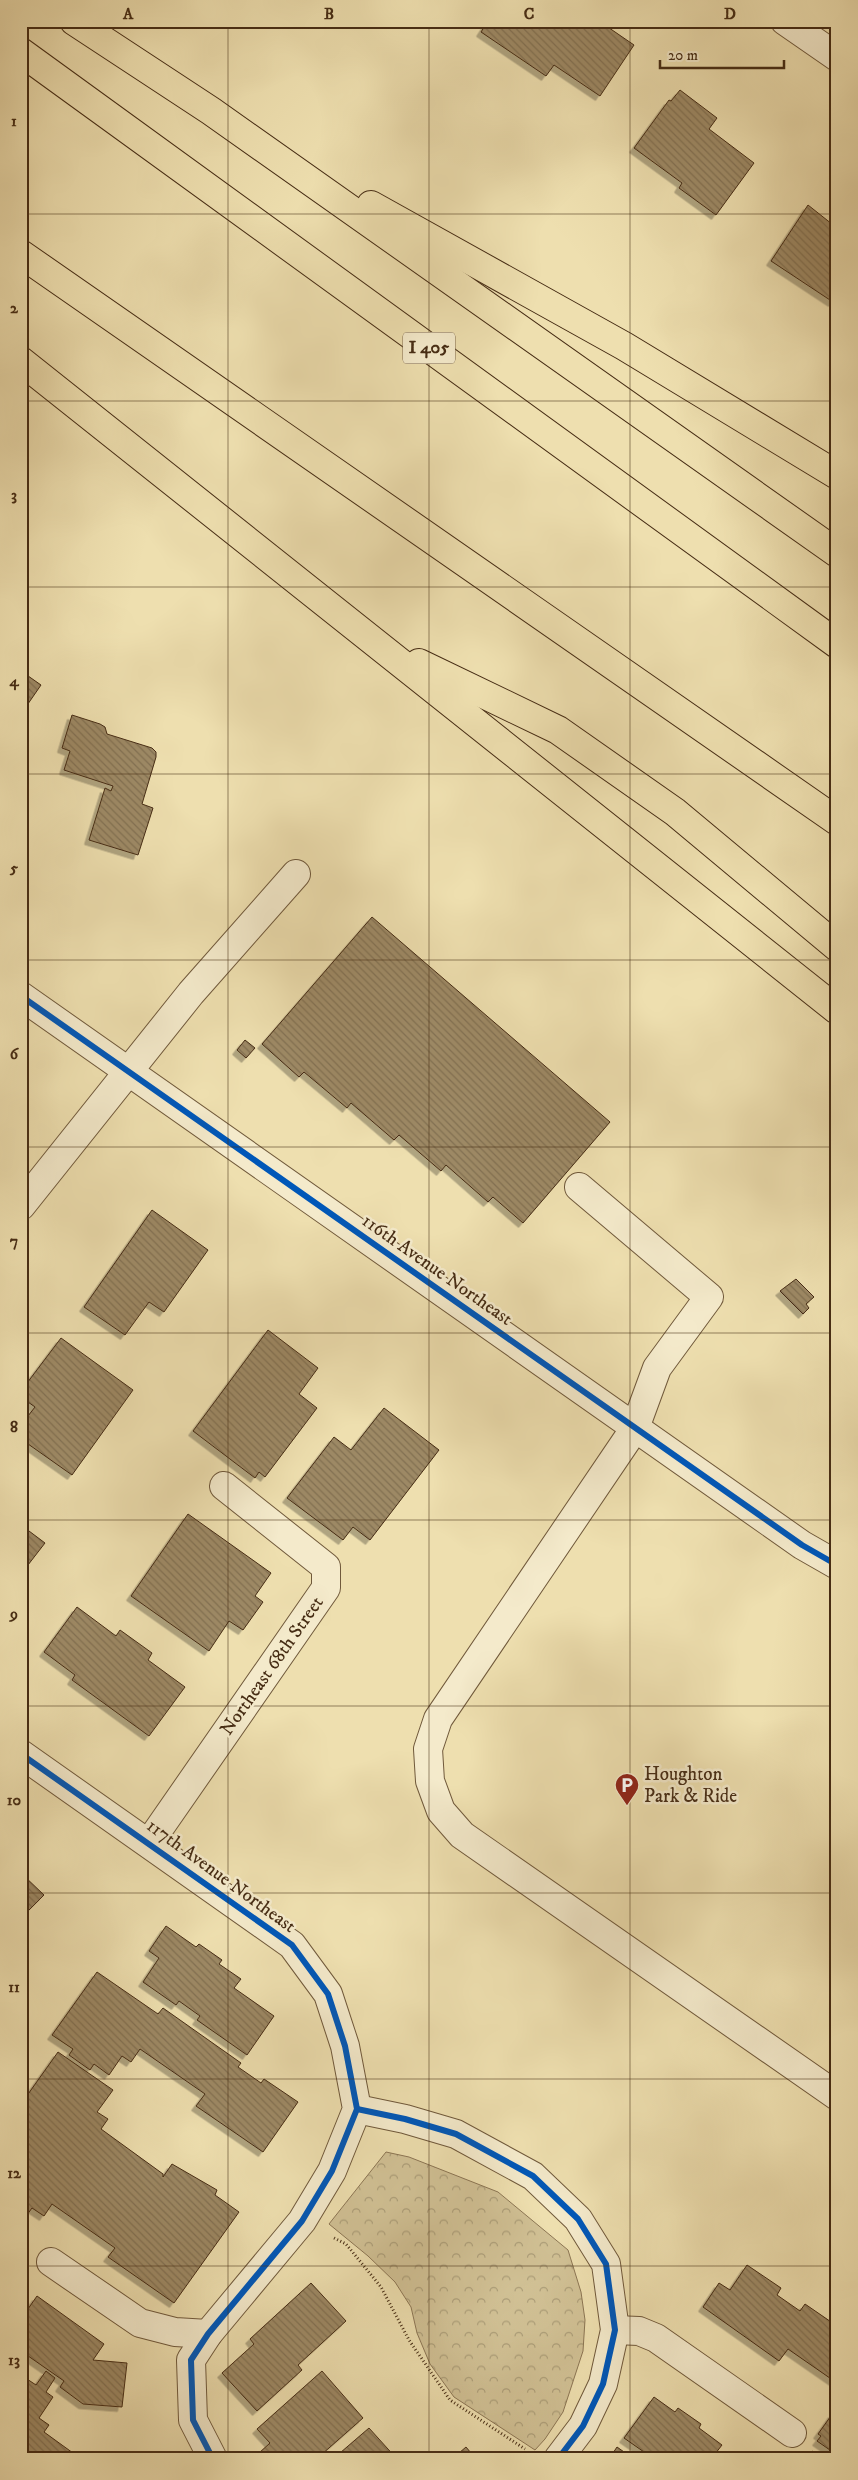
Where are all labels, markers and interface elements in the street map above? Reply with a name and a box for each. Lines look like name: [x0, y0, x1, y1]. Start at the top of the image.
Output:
text: A: [122, 4, 134, 24]
text: B: [324, 4, 334, 24]
text: C: [524, 4, 534, 24]
text: D: [724, 4, 736, 24]
scale bar: [660, 38, 784, 70]
text: 20 m: [668, 46, 698, 65]
text: 1: [11, 111, 17, 131]
text: 2: [10, 298, 19, 318]
road number: I 405: [403, 332, 455, 363]
text: 3: [11, 485, 17, 505]
text: 4: [8, 671, 19, 691]
text: 5: [9, 858, 18, 878]
text: 6: [10, 1044, 20, 1064]
street label: 116th Avenue Northeast: [357, 1209, 517, 1331]
text: 7: [10, 1231, 18, 1251]
text: 8: [10, 1417, 18, 1437]
street label: Northeast 68th Street: [215, 1592, 329, 1740]
text: 9: [9, 1604, 18, 1624]
place label: Houghton Park & Ride: [644, 1763, 737, 1808]
parking icon: Houghton Park & Ride: [614, 1772, 640, 1806]
text: 10: [7, 1790, 22, 1810]
street label: 117th Avenue Northeast: [142, 1814, 300, 1938]
text: 11: [8, 1977, 20, 1997]
text: 12: [7, 2163, 22, 2183]
text: 13: [8, 2350, 20, 2370]

